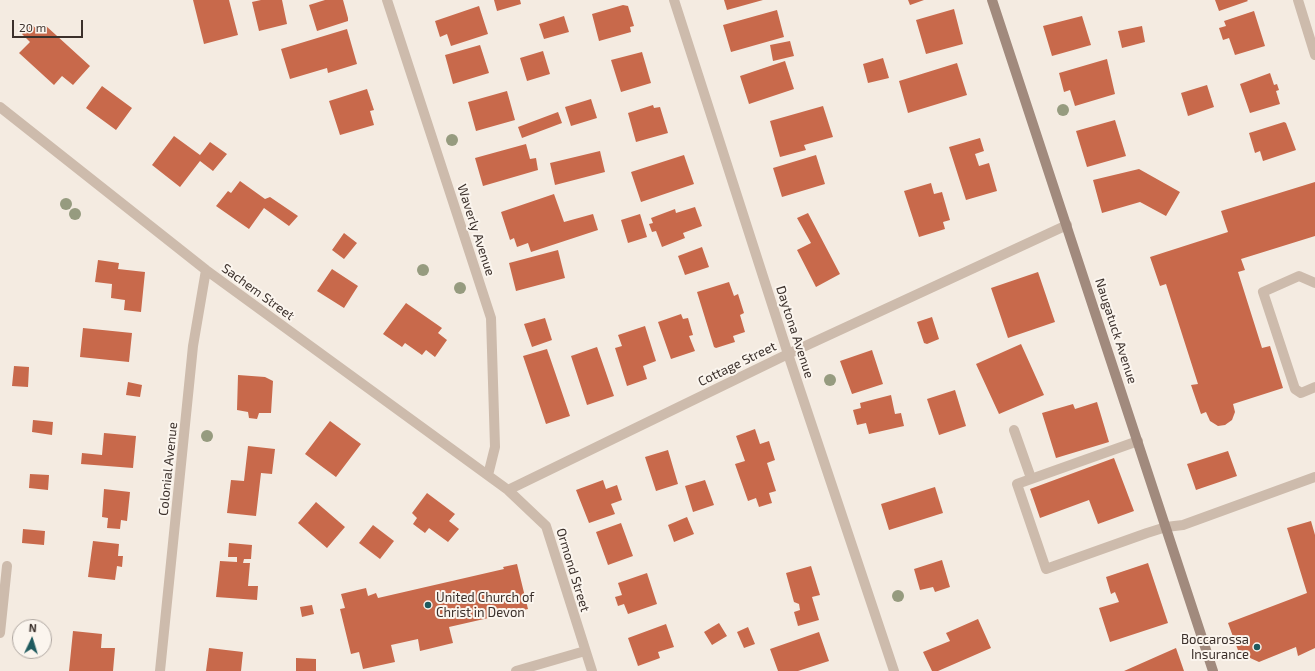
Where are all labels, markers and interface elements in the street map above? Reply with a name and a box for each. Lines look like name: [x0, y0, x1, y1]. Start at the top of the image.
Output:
scale bar: [14, 12, 85, 38]
text: 20 m: [19, 20, 46, 34]
street label: Waverly Avenue: [454, 182, 498, 278]
street label: Sachem Street: [219, 260, 297, 324]
street label: Naugatuck Avenue: [1092, 276, 1140, 386]
street label: Daytona Avenue: [773, 284, 817, 380]
street label: Cottage Street: [695, 338, 779, 390]
street label: Colonial Avenue: [155, 421, 181, 517]
street label: Ormond Street: [553, 526, 593, 614]
place label: United Church of Christ in Devon: [436, 590, 534, 621]
marker: United Church of Christ in Devon: [423, 600, 433, 610]
north arrow: [12, 619, 52, 659]
text: N: [28, 621, 37, 634]
place label: Boccarossa Insurance: [1181, 632, 1249, 663]
marker: Boccarossa Insurance: [1252, 642, 1262, 652]

